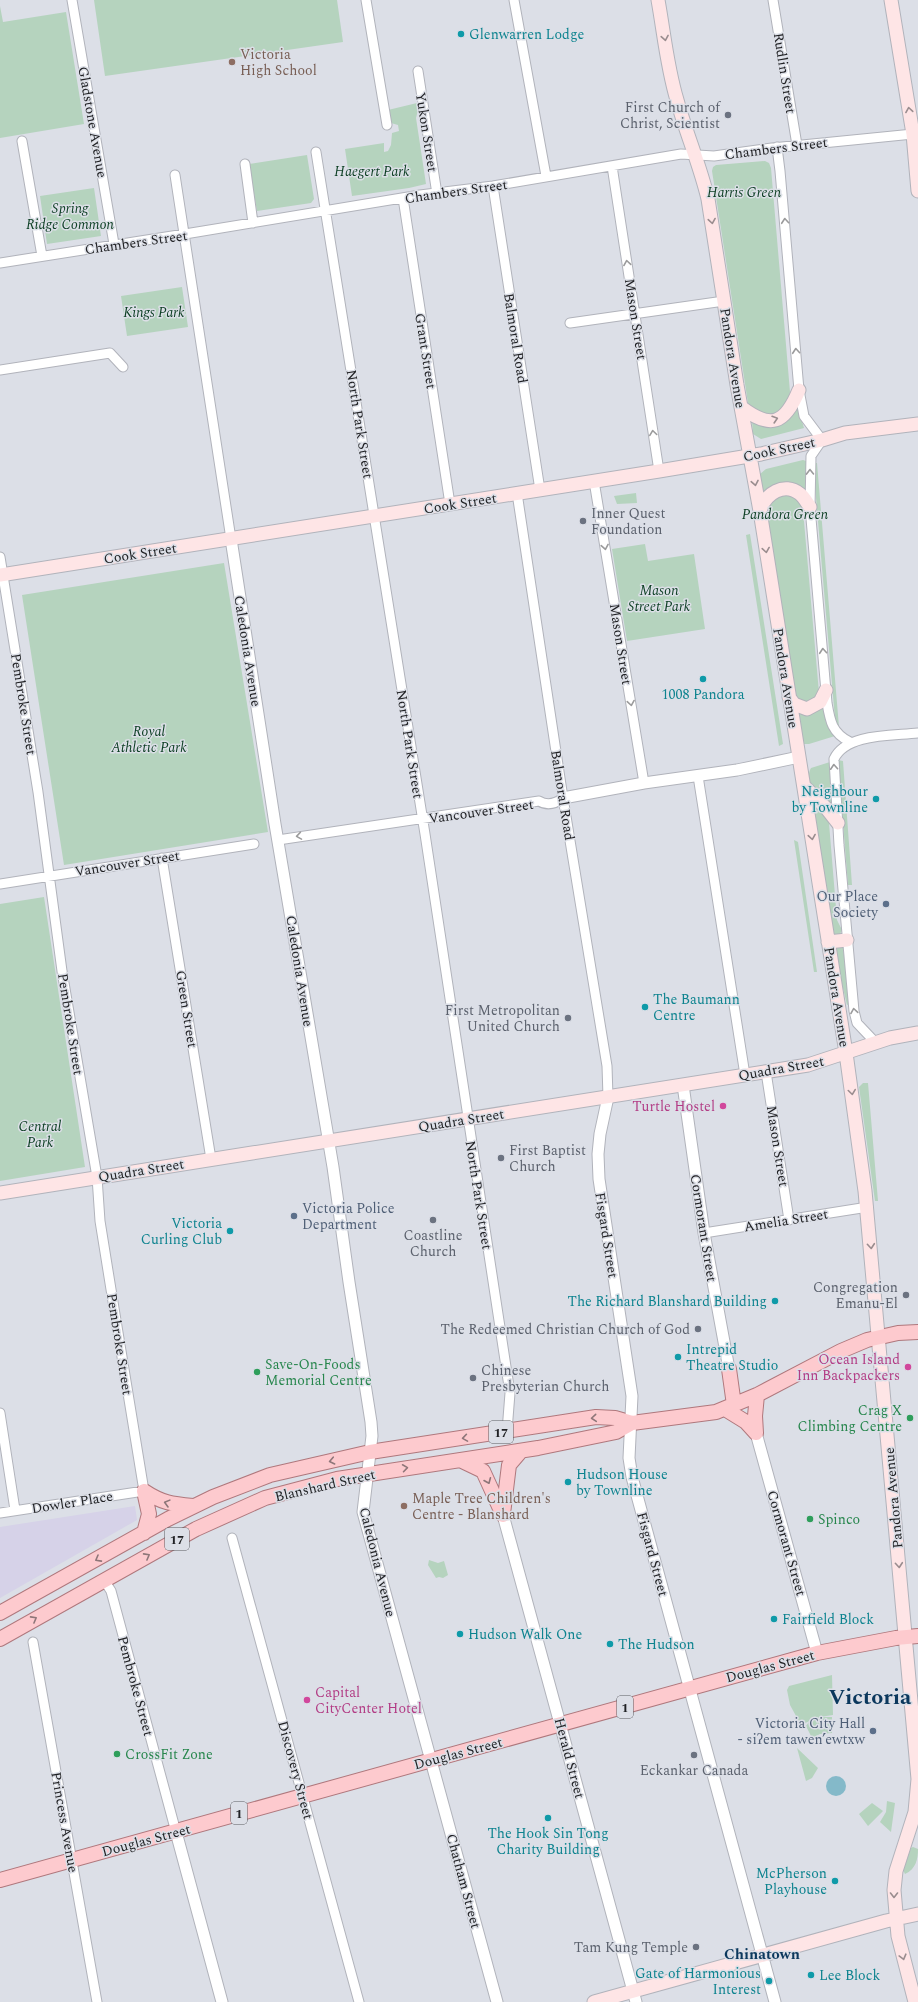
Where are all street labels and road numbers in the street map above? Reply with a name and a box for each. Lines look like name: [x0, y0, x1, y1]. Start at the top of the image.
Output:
street label: Rudlin Street: [768, 31, 801, 115]
street label: Gladstone Avenue: [72, 65, 113, 180]
street label: Yukon Street: [410, 91, 443, 174]
street label: Chambers Street: [723, 132, 829, 165]
street label: Chambers Street: [403, 174, 509, 209]
street label: Chambers Street: [83, 225, 189, 260]
street label: Mason Street: [619, 277, 652, 361]
street label: Balmoral Road: [498, 291, 533, 385]
street label: Pandora Avenue: [714, 306, 751, 410]
street label: Grant Street: [409, 312, 442, 391]
street label: North Park Street: [341, 368, 378, 480]
street label: Cook Street: [741, 432, 817, 467]
street label: Cook Street: [422, 487, 498, 520]
street label: Cook Street: [102, 537, 178, 570]
street label: Caledonia Avenue: [228, 594, 267, 708]
street label: Mason Street: [604, 602, 637, 686]
street label: Pandora Avenue: [767, 626, 804, 730]
street label: Pembroke Street: [5, 652, 42, 757]
street label: North Park Street: [391, 688, 428, 800]
street label: Balmoral Road: [545, 748, 580, 842]
street label: Vancouver Street: [427, 794, 535, 829]
street label: Vancouver Street: [73, 845, 181, 882]
street label: Caledonia Avenue: [280, 914, 319, 1028]
street label: Pandora Avenue: [818, 945, 855, 1049]
street label: Green Street: [170, 969, 203, 1049]
street label: Pembroke Street: [52, 972, 89, 1077]
street label: Quadra Street: [737, 1051, 826, 1086]
street label: Quadra Street: [417, 1103, 506, 1138]
street label: Mason Street: [761, 1104, 794, 1188]
street label: North Park Street: [460, 1139, 497, 1251]
street label: Quadra Street: [97, 1153, 186, 1188]
street label: Cormorant Street: [685, 1173, 722, 1283]
street label: Fisgard Street: [589, 1191, 624, 1280]
street label: Amelia Street: [743, 1203, 830, 1238]
street label: Pembroke Street: [101, 1292, 138, 1397]
road number: 17: [489, 1421, 513, 1443]
street label: Pandora Avenue: [879, 1446, 908, 1549]
street label: Blanshard Street: [273, 1464, 378, 1507]
street label: Dowler Place: [30, 1486, 115, 1519]
street label: Cormorant Street: [761, 1488, 812, 1598]
street label: Caledonia Avenue: [354, 1505, 401, 1619]
street label: Fisgard Street: [631, 1510, 674, 1599]
road number: 17: [165, 1528, 189, 1550]
street label: Pembroke Street: [112, 1634, 159, 1739]
street label: Douglas Street: [723, 1645, 817, 1688]
road number: 1: [617, 1696, 633, 1718]
street label: Herald Street: [549, 1715, 590, 1801]
street label: Discovery Street: [272, 1718, 319, 1822]
street label: Douglas Street: [411, 1732, 505, 1775]
street label: Princess Avenue: [45, 1770, 84, 1874]
road number: 1: [231, 1802, 247, 1824]
street label: Douglas Street: [99, 1819, 193, 1862]
street label: Chatham Street: [441, 1831, 486, 1931]

